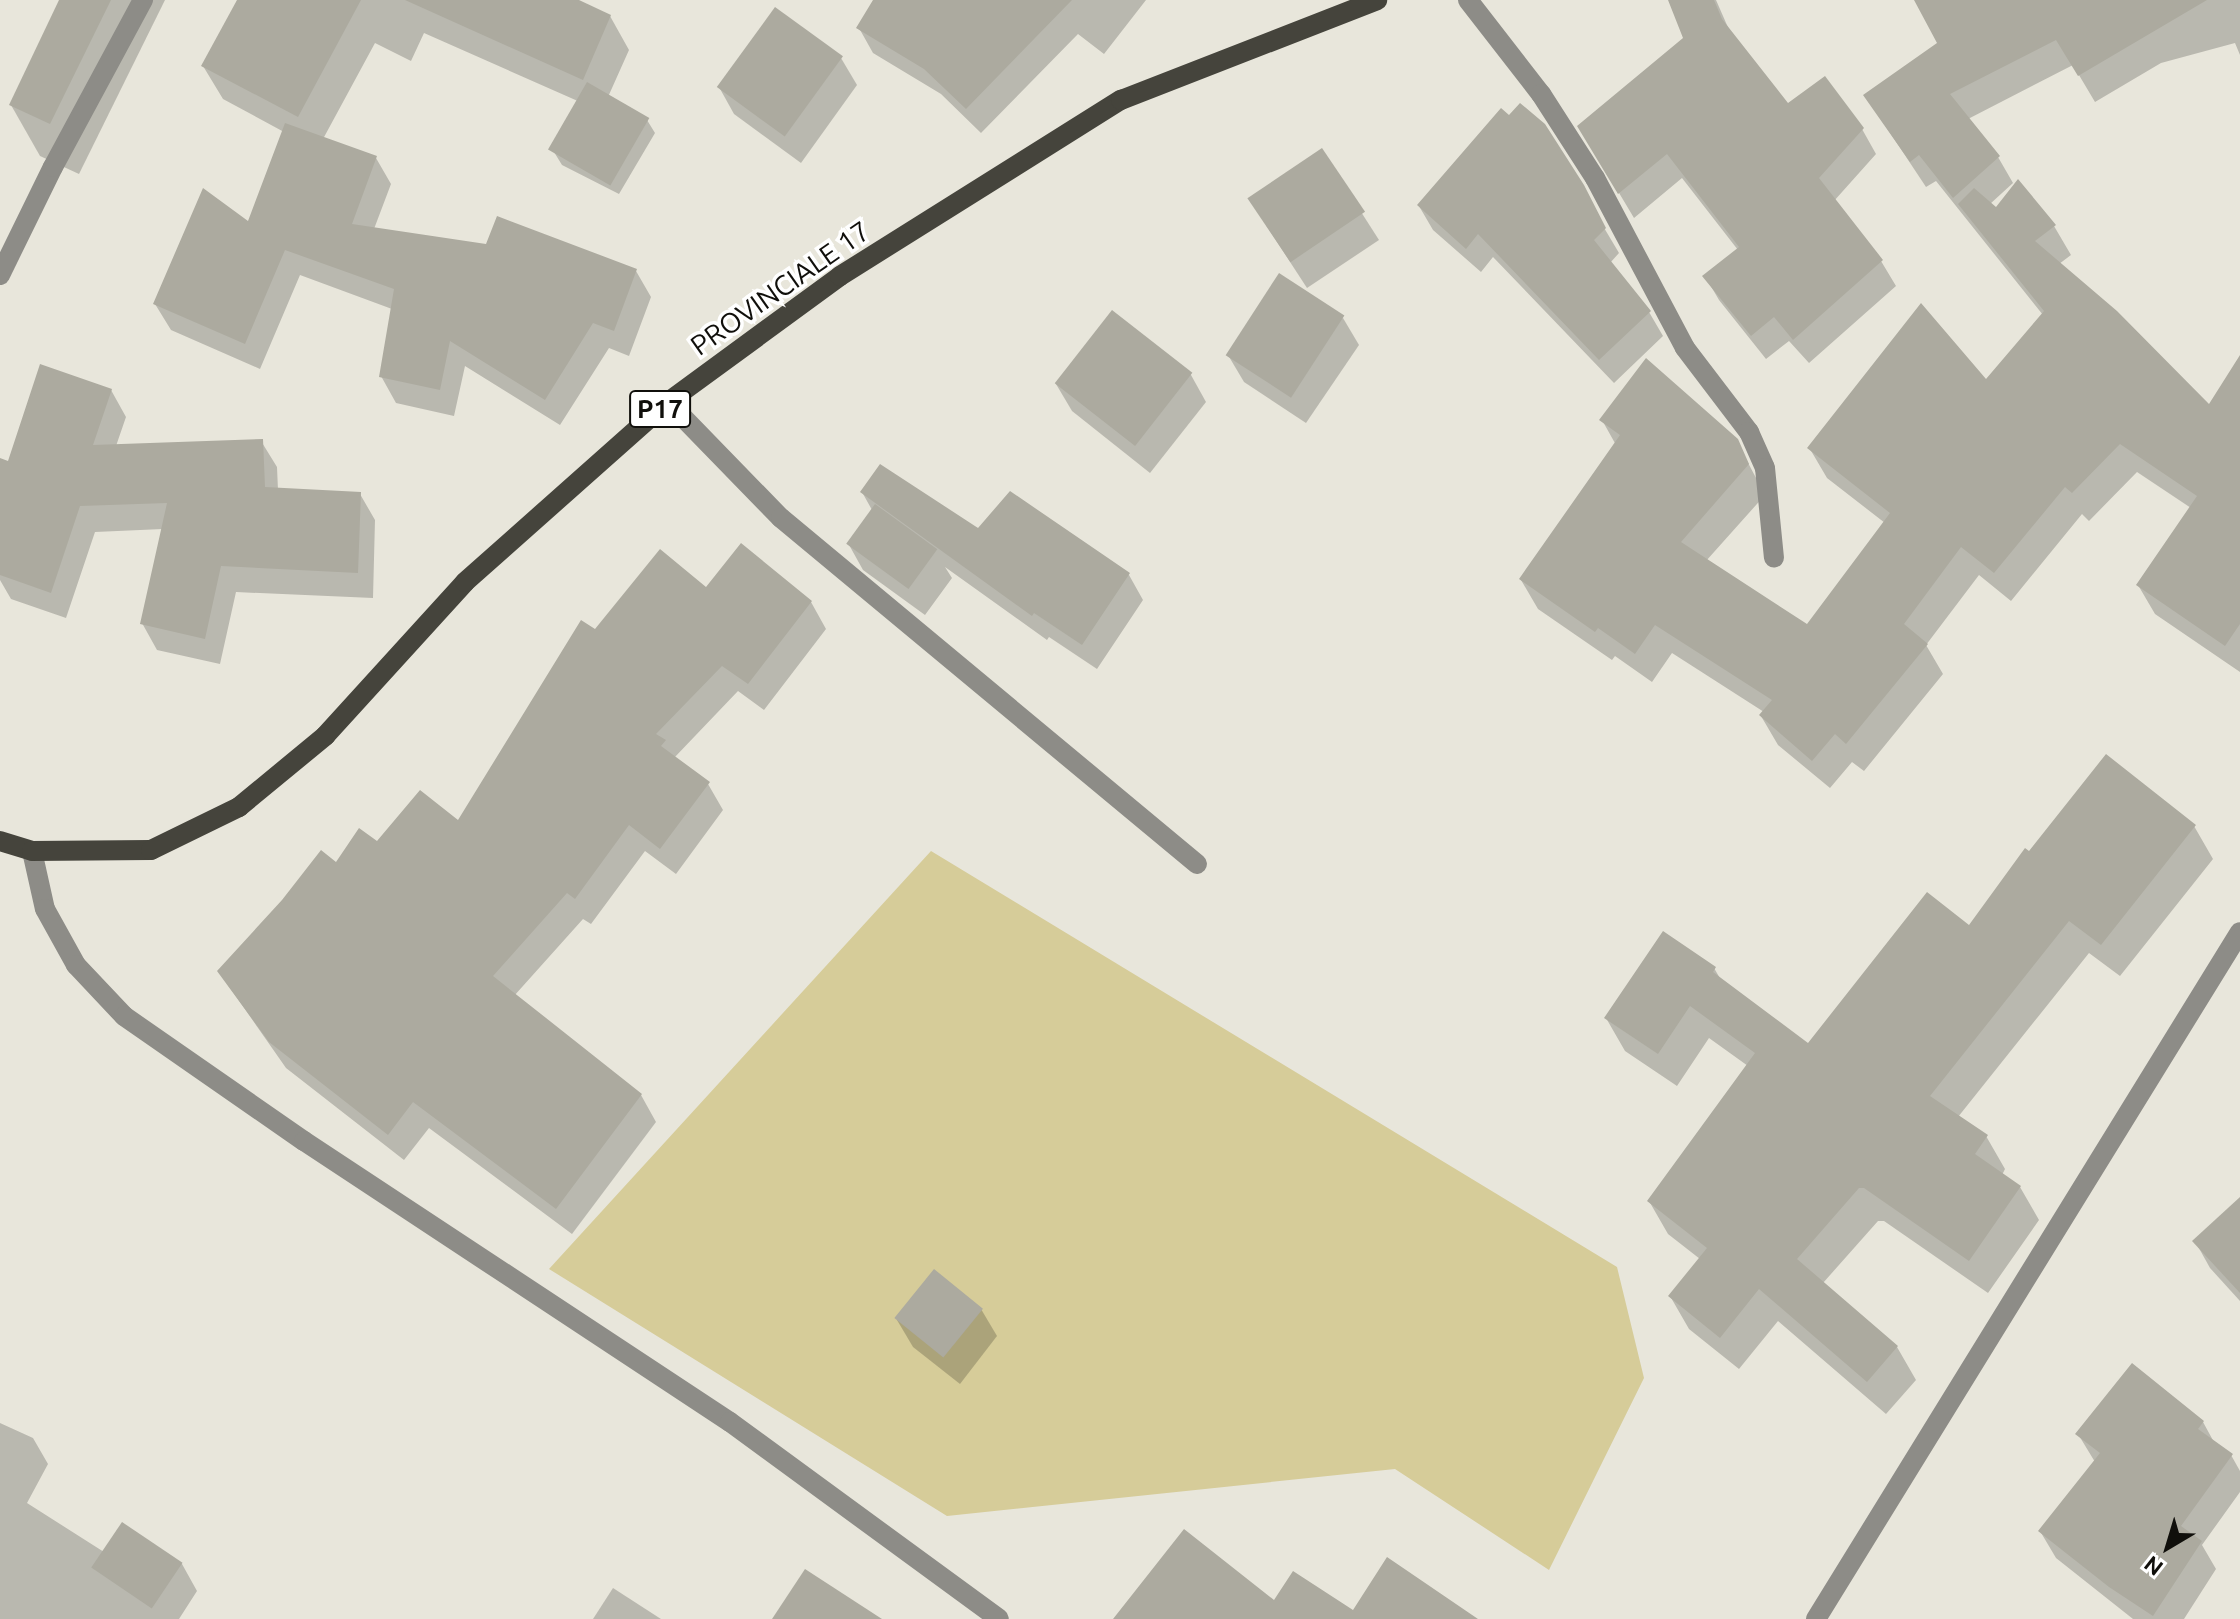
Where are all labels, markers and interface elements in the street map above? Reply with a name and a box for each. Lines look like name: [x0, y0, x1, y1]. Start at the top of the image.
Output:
street label: PROVINCIALE 17: [684, 214, 876, 362]
road number: P17: [628, 387, 692, 431]
north arrow: [2128, 1507, 2208, 1587]
text: N: [2139, 1551, 2167, 1581]

